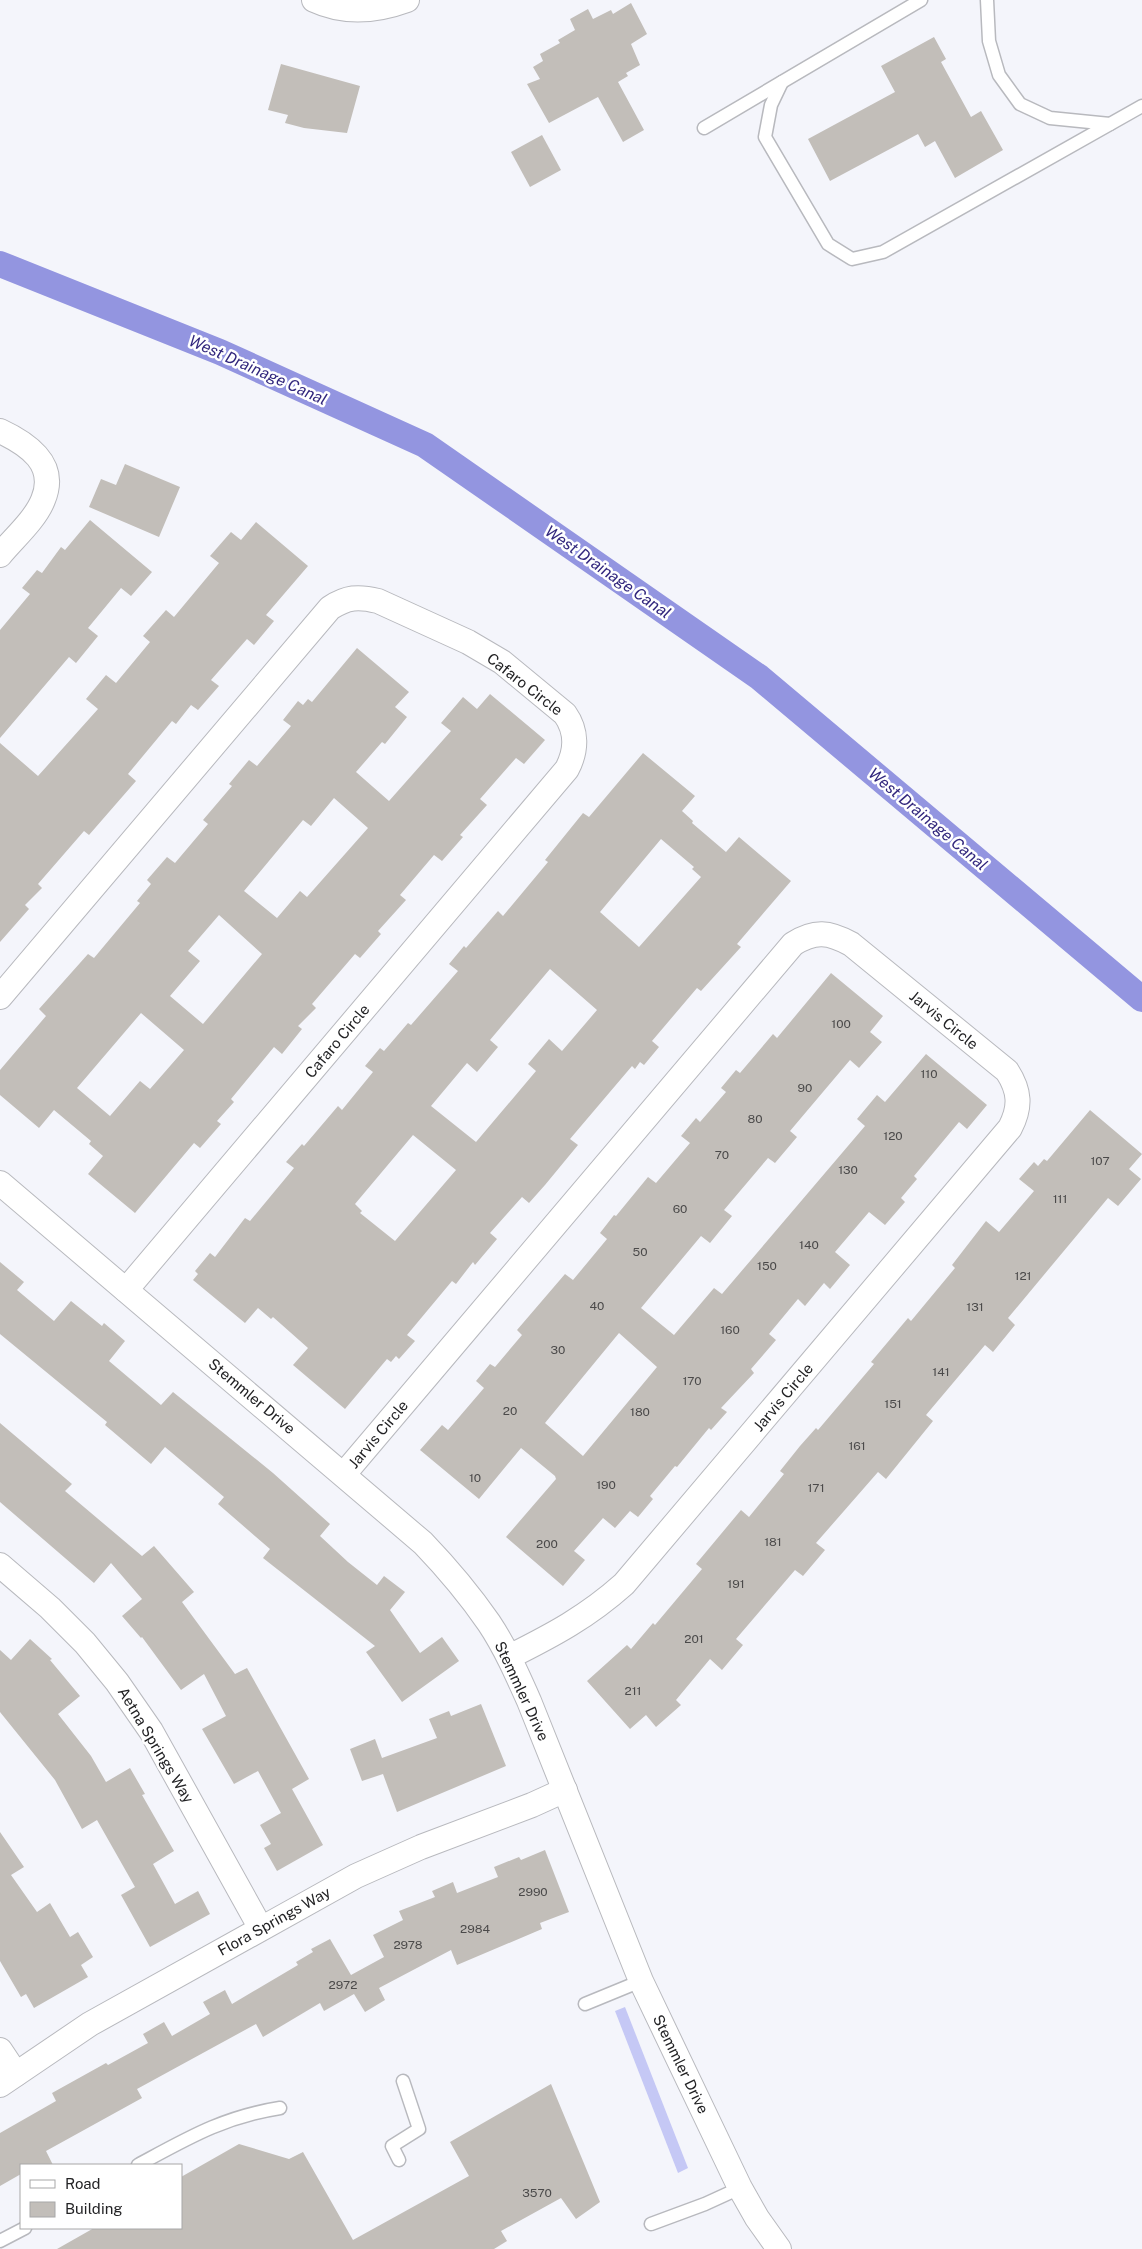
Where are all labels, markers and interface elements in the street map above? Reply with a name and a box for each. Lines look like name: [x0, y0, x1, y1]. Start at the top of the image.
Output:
water label: West Drainage Canal: [186, 331, 330, 409]
water label: West Drainage Canal: [541, 521, 675, 623]
street label: Cafaro Circle: [484, 649, 566, 719]
water label: West Drainage Canal: [865, 764, 991, 874]
street label: Jarvis Circle: [906, 987, 982, 1053]
street label: Cafaro Circle: [301, 1001, 373, 1081]
house number: 100: [831, 1017, 851, 1031]
house number: 110: [920, 1067, 938, 1081]
house number: 90: [798, 1081, 812, 1095]
house number: 80: [747, 1112, 763, 1126]
house number: 120: [883, 1129, 903, 1143]
house number: 70: [715, 1148, 729, 1162]
house number: 107: [1090, 1154, 1110, 1168]
house number: 130: [838, 1163, 858, 1177]
house number: 111: [1053, 1192, 1067, 1206]
house number: 60: [673, 1202, 687, 1216]
house number: 140: [799, 1238, 819, 1252]
house number: 50: [632, 1245, 648, 1259]
house number: 150: [757, 1259, 777, 1273]
house number: 121: [1015, 1269, 1031, 1283]
house number: 40: [590, 1299, 604, 1313]
house number: 131: [966, 1300, 984, 1314]
house number: 160: [720, 1323, 740, 1337]
house number: 30: [551, 1343, 565, 1357]
street label: Stemmler Drive: [205, 1355, 299, 1437]
street label: Jarvis Circle: [750, 1360, 816, 1434]
house number: 141: [932, 1365, 950, 1379]
house number: 170: [682, 1374, 702, 1388]
street label: Jarvis Circle: [345, 1397, 411, 1471]
house number: 151: [884, 1397, 902, 1411]
house number: 20: [503, 1404, 517, 1418]
house number: 180: [630, 1405, 650, 1419]
house number: 161: [848, 1439, 866, 1453]
house number: 10: [469, 1471, 481, 1485]
house number: 190: [596, 1478, 616, 1492]
house number: 171: [807, 1481, 825, 1495]
house number: 181: [764, 1535, 782, 1549]
house number: 200: [536, 1537, 558, 1551]
house number: 191: [727, 1577, 745, 1591]
house number: 201: [684, 1632, 704, 1646]
street label: Stemmler Drive: [491, 1639, 553, 1743]
street label: Aetna Springs Way: [115, 1684, 197, 1806]
house number: 211: [625, 1684, 641, 1698]
street label: Flora Springs Way: [215, 1883, 333, 1959]
house number: 2990: [518, 1885, 548, 1899]
house number: 2984: [460, 1922, 490, 1936]
house number: 2978: [393, 1938, 423, 1952]
house number: 2972: [329, 1978, 357, 1992]
street label: Stemmler Drive: [650, 2012, 712, 2116]
legend: [20, 2164, 182, 2229]
text: Road: [65, 2175, 101, 2192]
house number: 3570: [522, 2186, 552, 2200]
text: Building: [65, 2200, 123, 2217]

